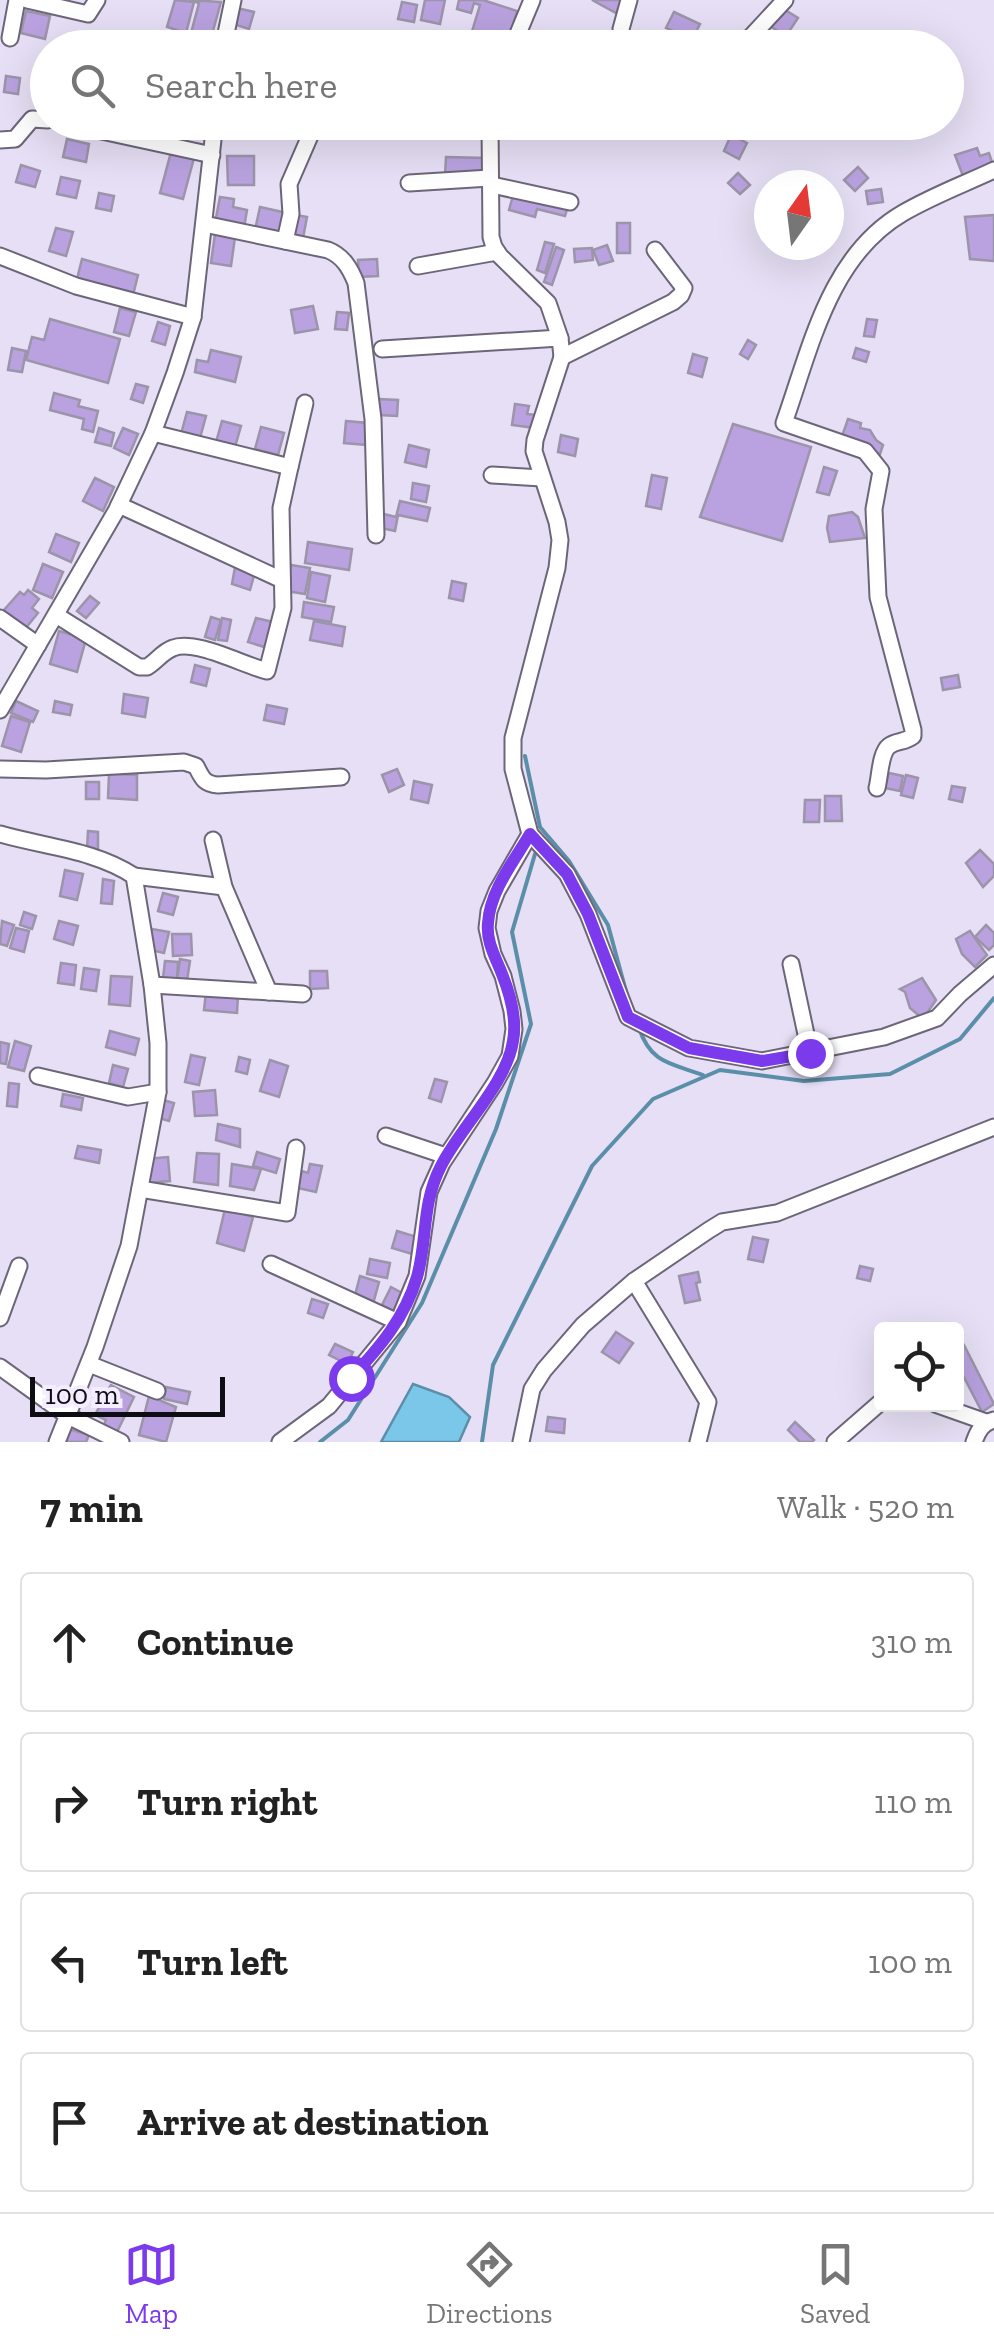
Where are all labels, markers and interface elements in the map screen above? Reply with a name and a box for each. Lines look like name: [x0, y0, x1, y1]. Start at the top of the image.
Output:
search box: [30, 30, 964, 140]
icon: search: [65, 58, 120, 113]
text: Search here: [145, 62, 337, 108]
north arrow: [754, 170, 844, 260]
route end: [788, 1031, 834, 1077]
map controls: [874, 1322, 964, 1412]
button: locate: [874, 1322, 964, 1412]
route start: [329, 1356, 375, 1402]
scale bar: [30, 1372, 225, 1416]
text: 100 m: [45, 1378, 119, 1411]
text: 7 min: [40, 1482, 143, 1533]
text: Walk · 520 m: [777, 1488, 954, 1526]
icon: ahead: [42, 1615, 97, 1670]
text: Continue: [137, 1619, 294, 1665]
text: 310 m: [871, 1623, 952, 1661]
icon: right: [42, 1775, 97, 1830]
text: Turn right: [137, 1779, 317, 1825]
text: 110 m: [874, 1783, 952, 1821]
icon: left: [42, 1935, 97, 1990]
text: Turn left: [137, 1939, 288, 1985]
text: 100 m: [868, 1943, 952, 1981]
icon: arrive: [42, 2095, 97, 2150]
text: Arrive at destination: [137, 2099, 488, 2145]
tab: Map: [124, 2237, 179, 2330]
tab: Directions: [426, 2237, 553, 2330]
tab: Saved: [800, 2237, 870, 2330]

